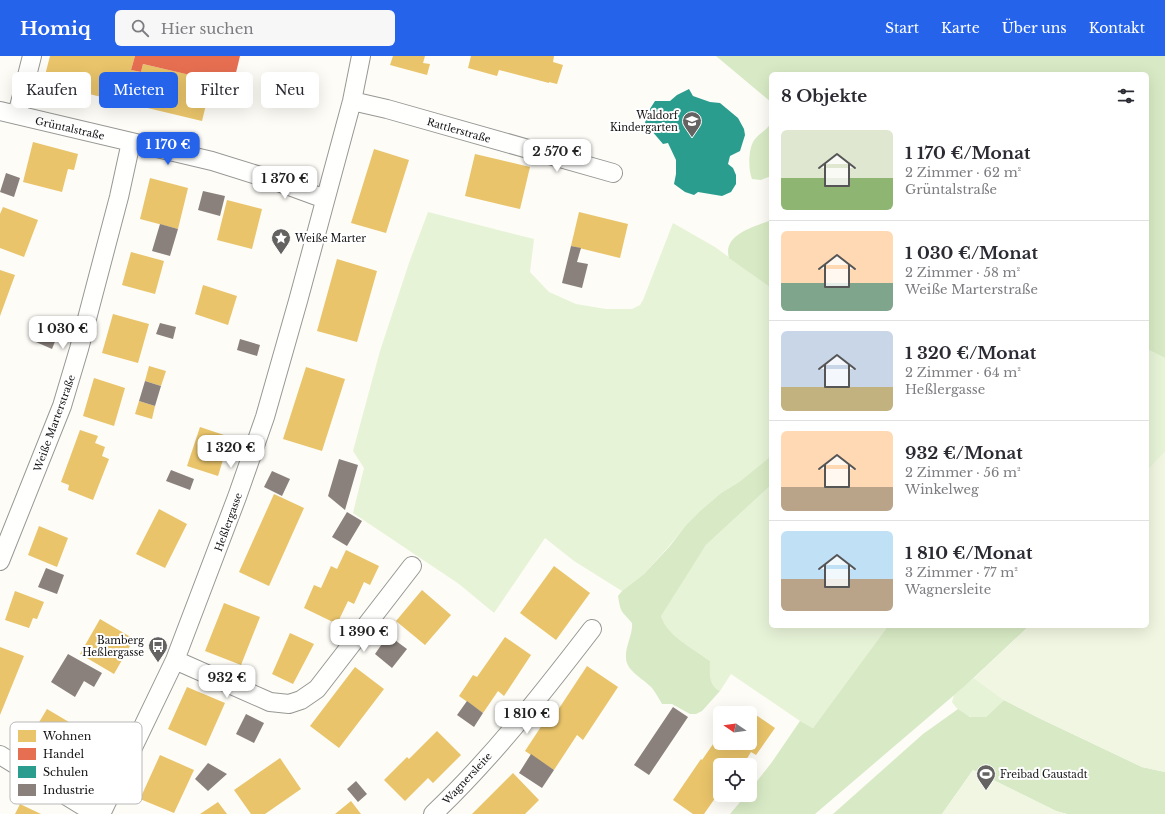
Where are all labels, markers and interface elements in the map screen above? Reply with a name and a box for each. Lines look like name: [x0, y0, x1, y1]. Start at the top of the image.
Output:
search box: [115, 10, 395, 46]
text: Homiq: [20, 17, 91, 40]
icon: search: [129, 17, 151, 39]
text: Hier suchen: [161, 19, 254, 38]
text: Start: [885, 19, 919, 37]
text: Karte: [941, 19, 980, 37]
text: Über uns: [1002, 19, 1067, 37]
text: Kontakt: [1089, 19, 1145, 37]
chip: Kaufen: [12, 72, 91, 108]
chip: Mieten: [99, 72, 178, 108]
chip: Filter: [186, 72, 253, 108]
chip: Neu: [261, 72, 319, 108]
icon: filters: [1115, 85, 1137, 107]
text: 8 Objekte: [781, 86, 867, 107]
place label: Waldorf Kindergarten: [610, 109, 680, 134]
school or university icon: Waldorf Kindergarten: [681, 110, 703, 138]
street label: Grüntalstraße: [34, 114, 106, 143]
street label: Rattlerstraße: [425, 115, 493, 146]
pin: 1 170 €: [131, 132, 205, 166]
text: 1 170 €: [146, 136, 190, 153]
pin: 2 570 €: [520, 139, 594, 173]
text: 2 570 €: [532, 143, 582, 160]
text: 1 170 €/Monat: [905, 143, 1030, 164]
icon: home: [813, 146, 861, 194]
text: 2 Zimmer · 62 m²: [905, 164, 1021, 181]
pin: 1 370 €: [248, 166, 322, 200]
text: 1 370 €: [261, 170, 309, 187]
text: Grüntalstraße: [905, 181, 997, 198]
place icon: Weiße Marter: [270, 227, 292, 255]
place label: Weiße Marter: [294, 232, 366, 245]
text: 1 030 €/Monat: [905, 243, 1038, 264]
icon: home: [813, 247, 861, 295]
text: 2 Zimmer · 58 m²: [905, 264, 1020, 281]
text: Weiße Marterstraße: [905, 281, 1038, 298]
pin: 1 030 €: [26, 316, 100, 350]
text: 1 030 €: [38, 320, 88, 337]
text: 1 320 €/Monat: [905, 343, 1036, 364]
icon: home: [813, 347, 861, 395]
text: 2 Zimmer · 64 m²: [905, 364, 1021, 381]
street label: Weiße Marterstraße: [31, 373, 78, 474]
text: Heßlergasse: [905, 381, 985, 398]
pin: 1 320 €: [194, 435, 268, 469]
text: 1 320 €: [206, 439, 256, 456]
text: 932 €/Monat: [905, 443, 1023, 464]
icon: home: [813, 447, 861, 495]
text: 2 Zimmer · 56 m²: [905, 464, 1021, 481]
text: Winkelweg: [905, 481, 979, 498]
street label: Heßlergasse: [212, 491, 245, 553]
text: 1 810 €/Monat: [905, 543, 1032, 564]
icon: home: [813, 547, 861, 595]
text: 3 Zimmer · 77 m²: [905, 564, 1018, 581]
text: Wagnersleite: [905, 581, 991, 598]
pin: 1 390 €: [327, 619, 401, 653]
text: 1 390 €: [339, 623, 389, 640]
place label: Bamberg Heßlergasse: [82, 634, 145, 659]
bus stop icon: Bamberg Heßlergasse: [147, 635, 169, 663]
pin: 932 €: [199, 665, 255, 699]
text: 932 €: [208, 669, 246, 686]
pin: 1 810 €: [490, 701, 564, 735]
text: 1 810 €: [504, 705, 550, 722]
north arrow: [713, 706, 757, 750]
map controls: [713, 706, 757, 802]
legend: [10, 722, 142, 804]
text: Wohnen: [42, 729, 92, 743]
text: Handel: [43, 747, 85, 761]
street label: Wagnersleite: [439, 749, 495, 808]
button: locate: [713, 758, 757, 802]
sports icon: Freibad Gaustadt: [975, 763, 997, 791]
text: Schulen: [43, 765, 89, 779]
place label: Freibad Gaustadt: [1000, 768, 1088, 781]
text: Industrie: [43, 783, 94, 797]

